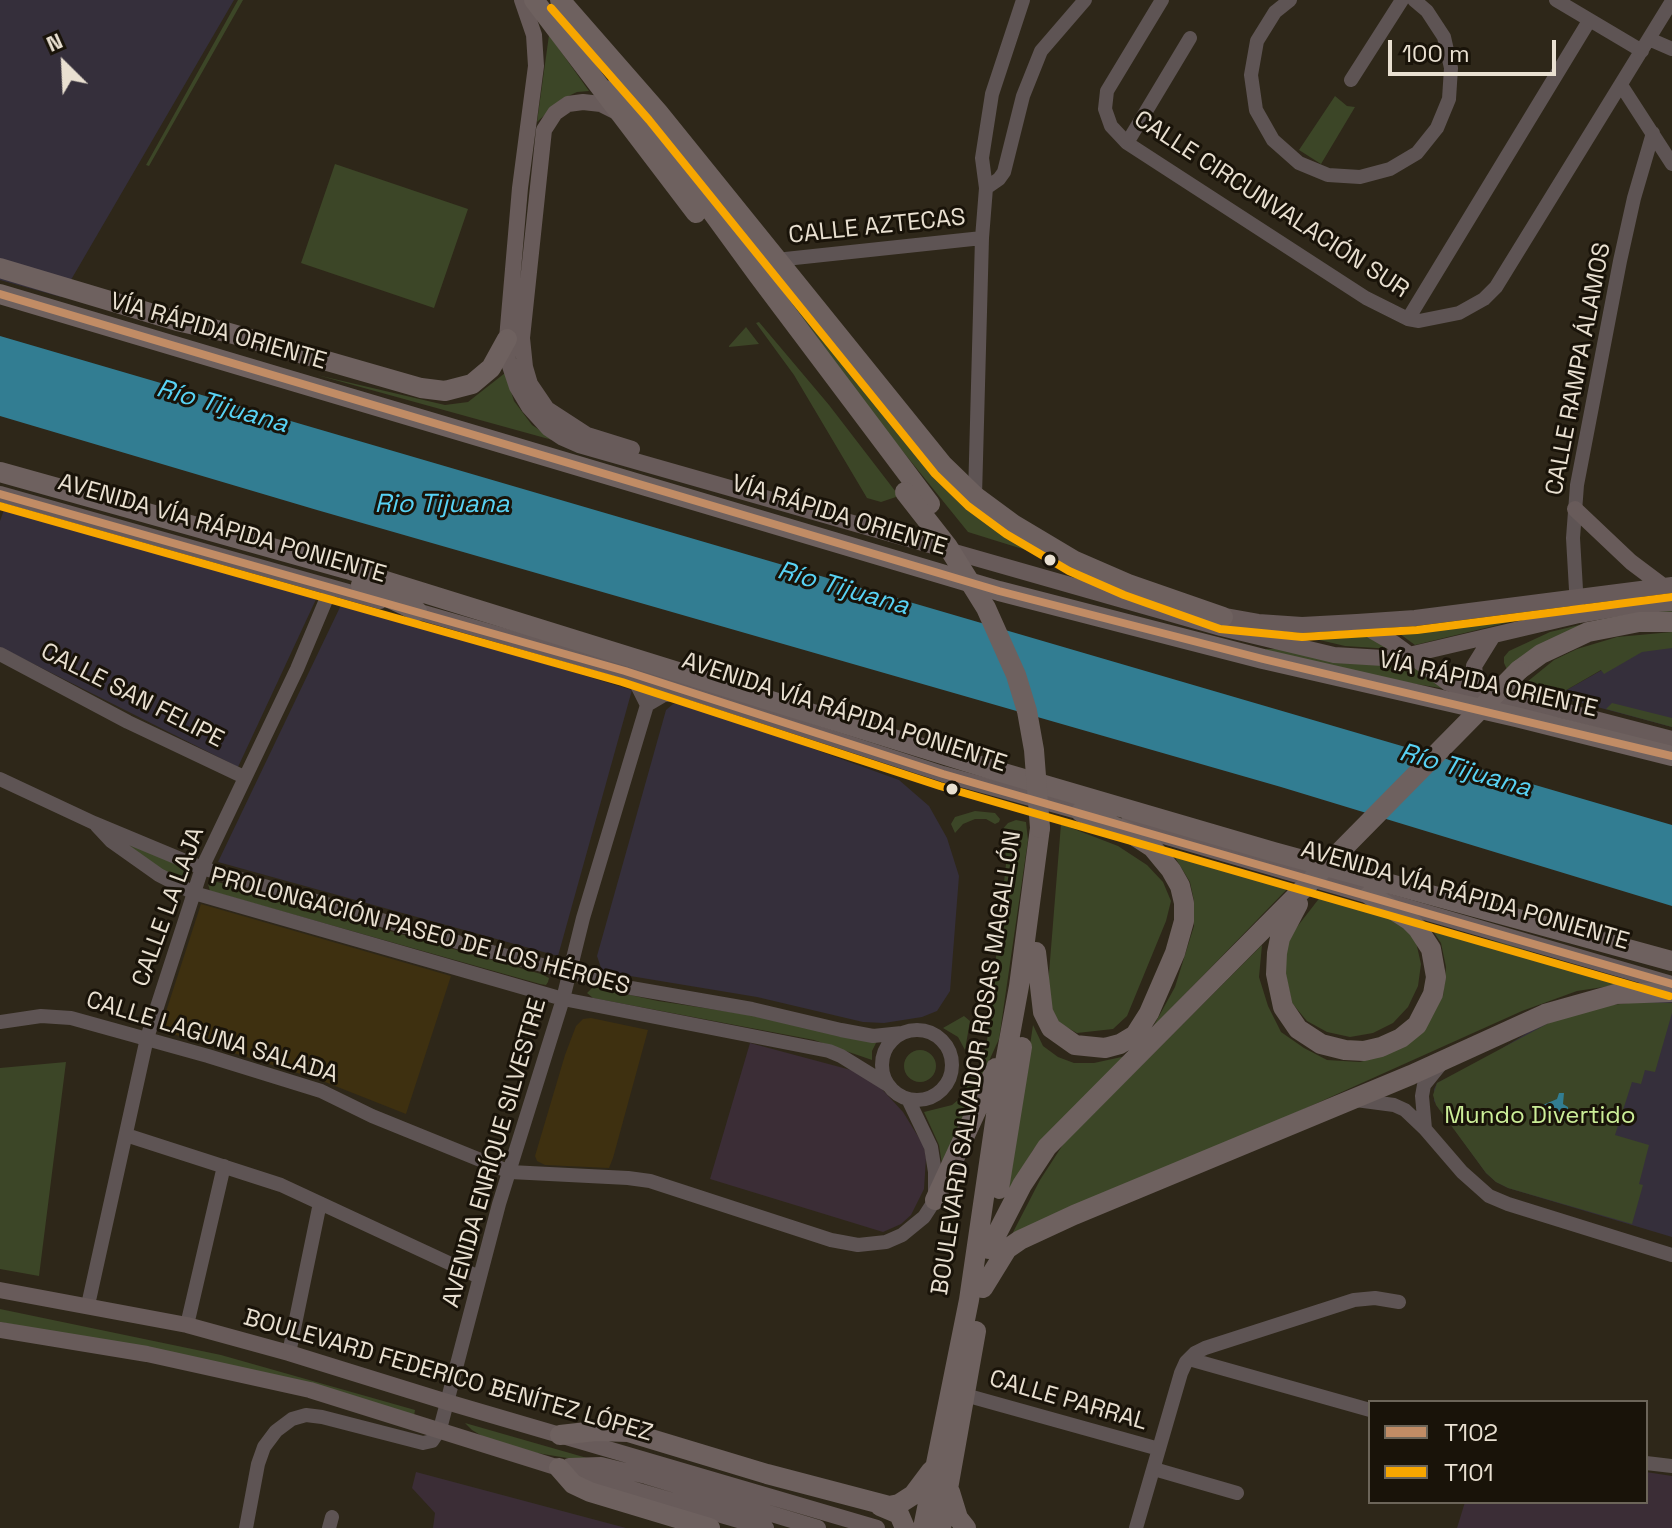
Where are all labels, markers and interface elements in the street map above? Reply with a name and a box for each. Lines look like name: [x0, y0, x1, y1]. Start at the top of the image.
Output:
north arrow: [24, 24, 104, 104]
scale bar: [1392, 24, 1560, 74]
text: N: [42, 26, 67, 58]
text: 100 m: [1402, 38, 1470, 69]
street label: CALLE CIRCUNVALACIÓN SUR: [1128, 105, 1414, 305]
street label: CALLE AZTECAS: [787, 203, 967, 251]
street label: CALLE RAMPA ÁLAMOS: [1540, 240, 1618, 498]
street label: VÍA RÁPIDA ORIENTE: [107, 287, 329, 377]
water label: Río Tijuana: [153, 373, 291, 441]
street label: AVENIDA VÍA RÁPIDA PONIENTE: [55, 468, 389, 590]
street label: VÍA RÁPIDA ORIENTE: [728, 470, 950, 562]
water label: Rio Tijuana: [374, 489, 510, 521]
unlabelled marker: [1042, 552, 1058, 568]
water label: Río Tijuana: [774, 555, 912, 623]
street label: CALLE SAN FELIPE: [36, 637, 228, 755]
street label: VÍA RÁPIDA ORIENTE: [1376, 646, 1600, 724]
street label: AVENIDA VÍA RÁPIDA PONIENTE: [678, 647, 1010, 779]
water label: Río Tijuana: [1396, 737, 1534, 805]
unlabelled marker: [944, 781, 960, 797]
street label: CALLE LA LAJA: [127, 823, 211, 991]
street label: BOULEVARD SALVADOR ROSAS MAGALLÓN: [926, 829, 1028, 1297]
street label: AVENIDA VÍA RÁPIDA PONIENTE: [1298, 835, 1632, 957]
street label: PROLONGACIÓN PASEO DE LOS HÉROES: [207, 862, 633, 1002]
street label: CALLE LAGUNA SALADA: [82, 986, 342, 1090]
street label: AVENIDA ENRÍQUE SILVESTRE: [437, 995, 553, 1311]
park label: Mundo Divertido: [1444, 1102, 1636, 1130]
street label: BOULEVARD FEDERICO BENÍTEZ LÓPEZ: [240, 1304, 656, 1448]
street label: CALLE PARRAL: [986, 1365, 1150, 1437]
legend: [1368, 1400, 1648, 1504]
text: T102: [1444, 1417, 1498, 1448]
text: T101: [1444, 1457, 1494, 1488]

